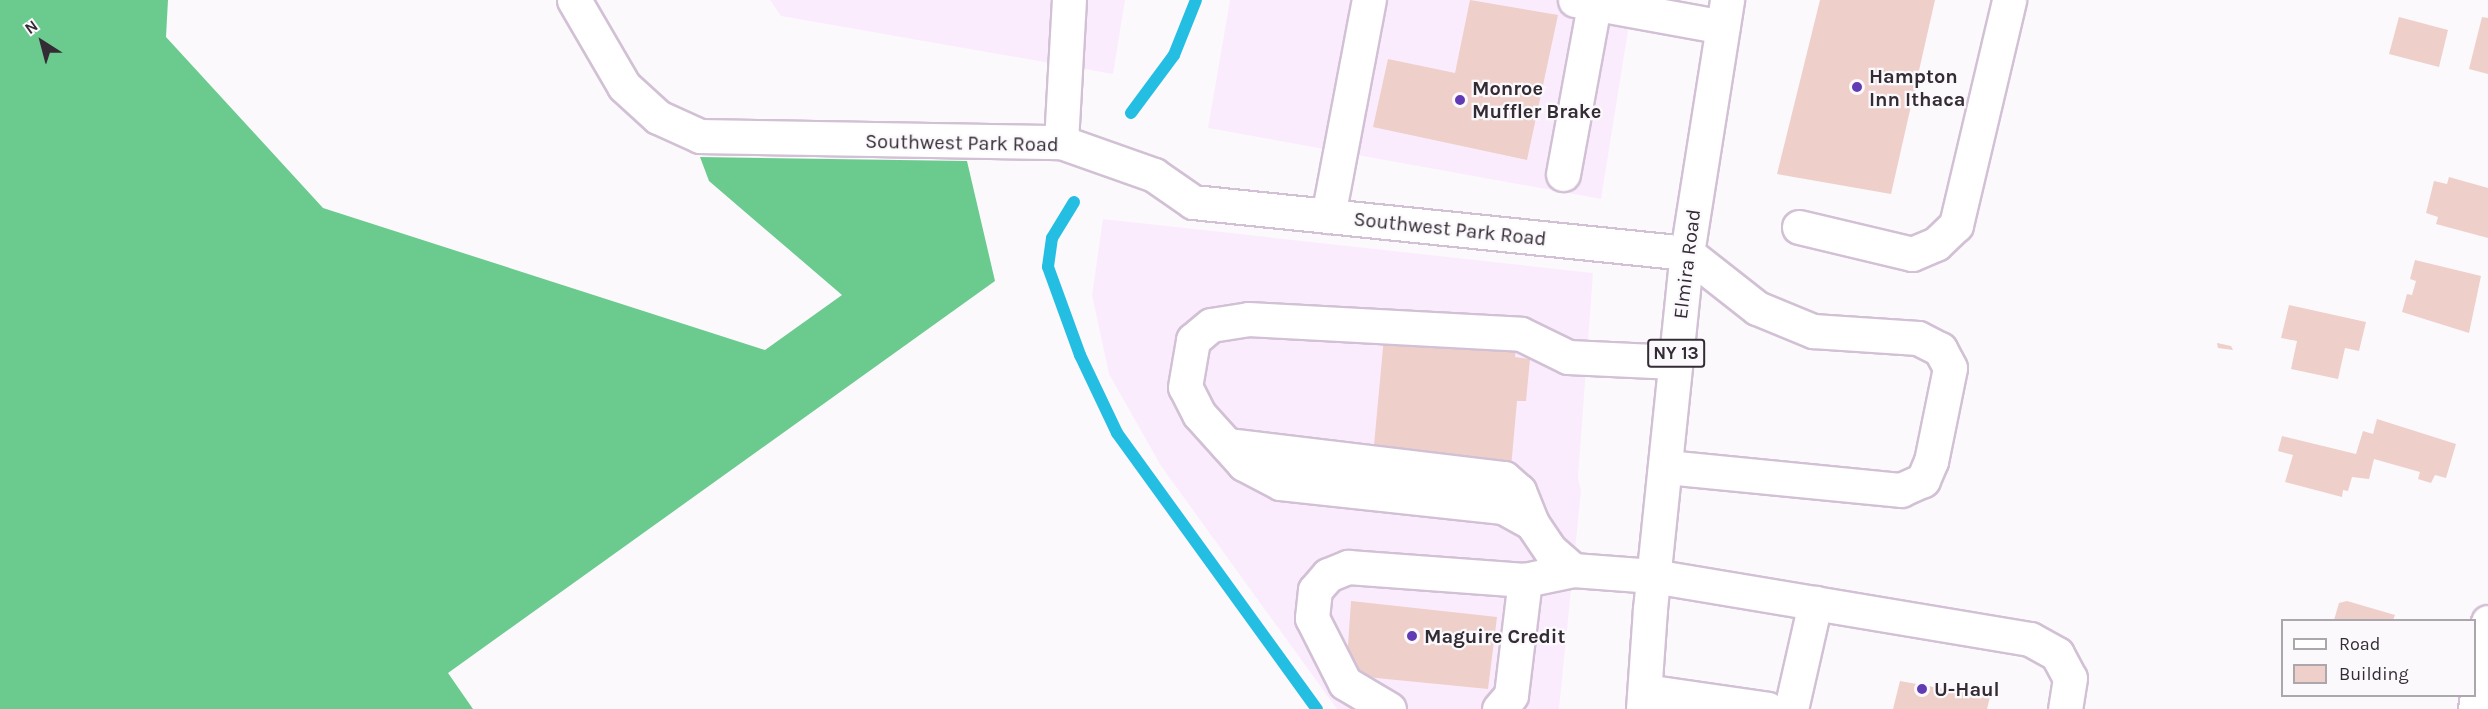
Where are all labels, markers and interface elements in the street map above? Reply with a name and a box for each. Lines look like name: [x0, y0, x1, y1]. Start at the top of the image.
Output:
north arrow: [12, 12, 72, 72]
text: N: [21, 16, 41, 38]
place label: Hampton Inn Ithaca: [1869, 64, 1965, 111]
place label: Monroe Muffler Brake: [1472, 77, 1601, 124]
marker: Hampton Inn Ithaca: [1850, 80, 1864, 94]
marker: Monroe Muffler Brake: [1453, 93, 1467, 107]
street label: Southwest Park Road: [865, 129, 1059, 157]
street label: Southwest Park Road: [1352, 207, 1548, 251]
street label: Elmira Road: [1668, 208, 1706, 320]
road number: NY 13: [1646, 338, 1706, 368]
legend: [2281, 619, 2476, 697]
place label: Maguire Credit: [1424, 624, 1565, 648]
marker: Maguire Credit: [1405, 629, 1419, 643]
text: Road: [2339, 633, 2380, 655]
text: Building: [2339, 663, 2409, 685]
place label: U-Haul: [1934, 677, 2000, 701]
marker: U-Haul: [1915, 682, 1929, 696]

